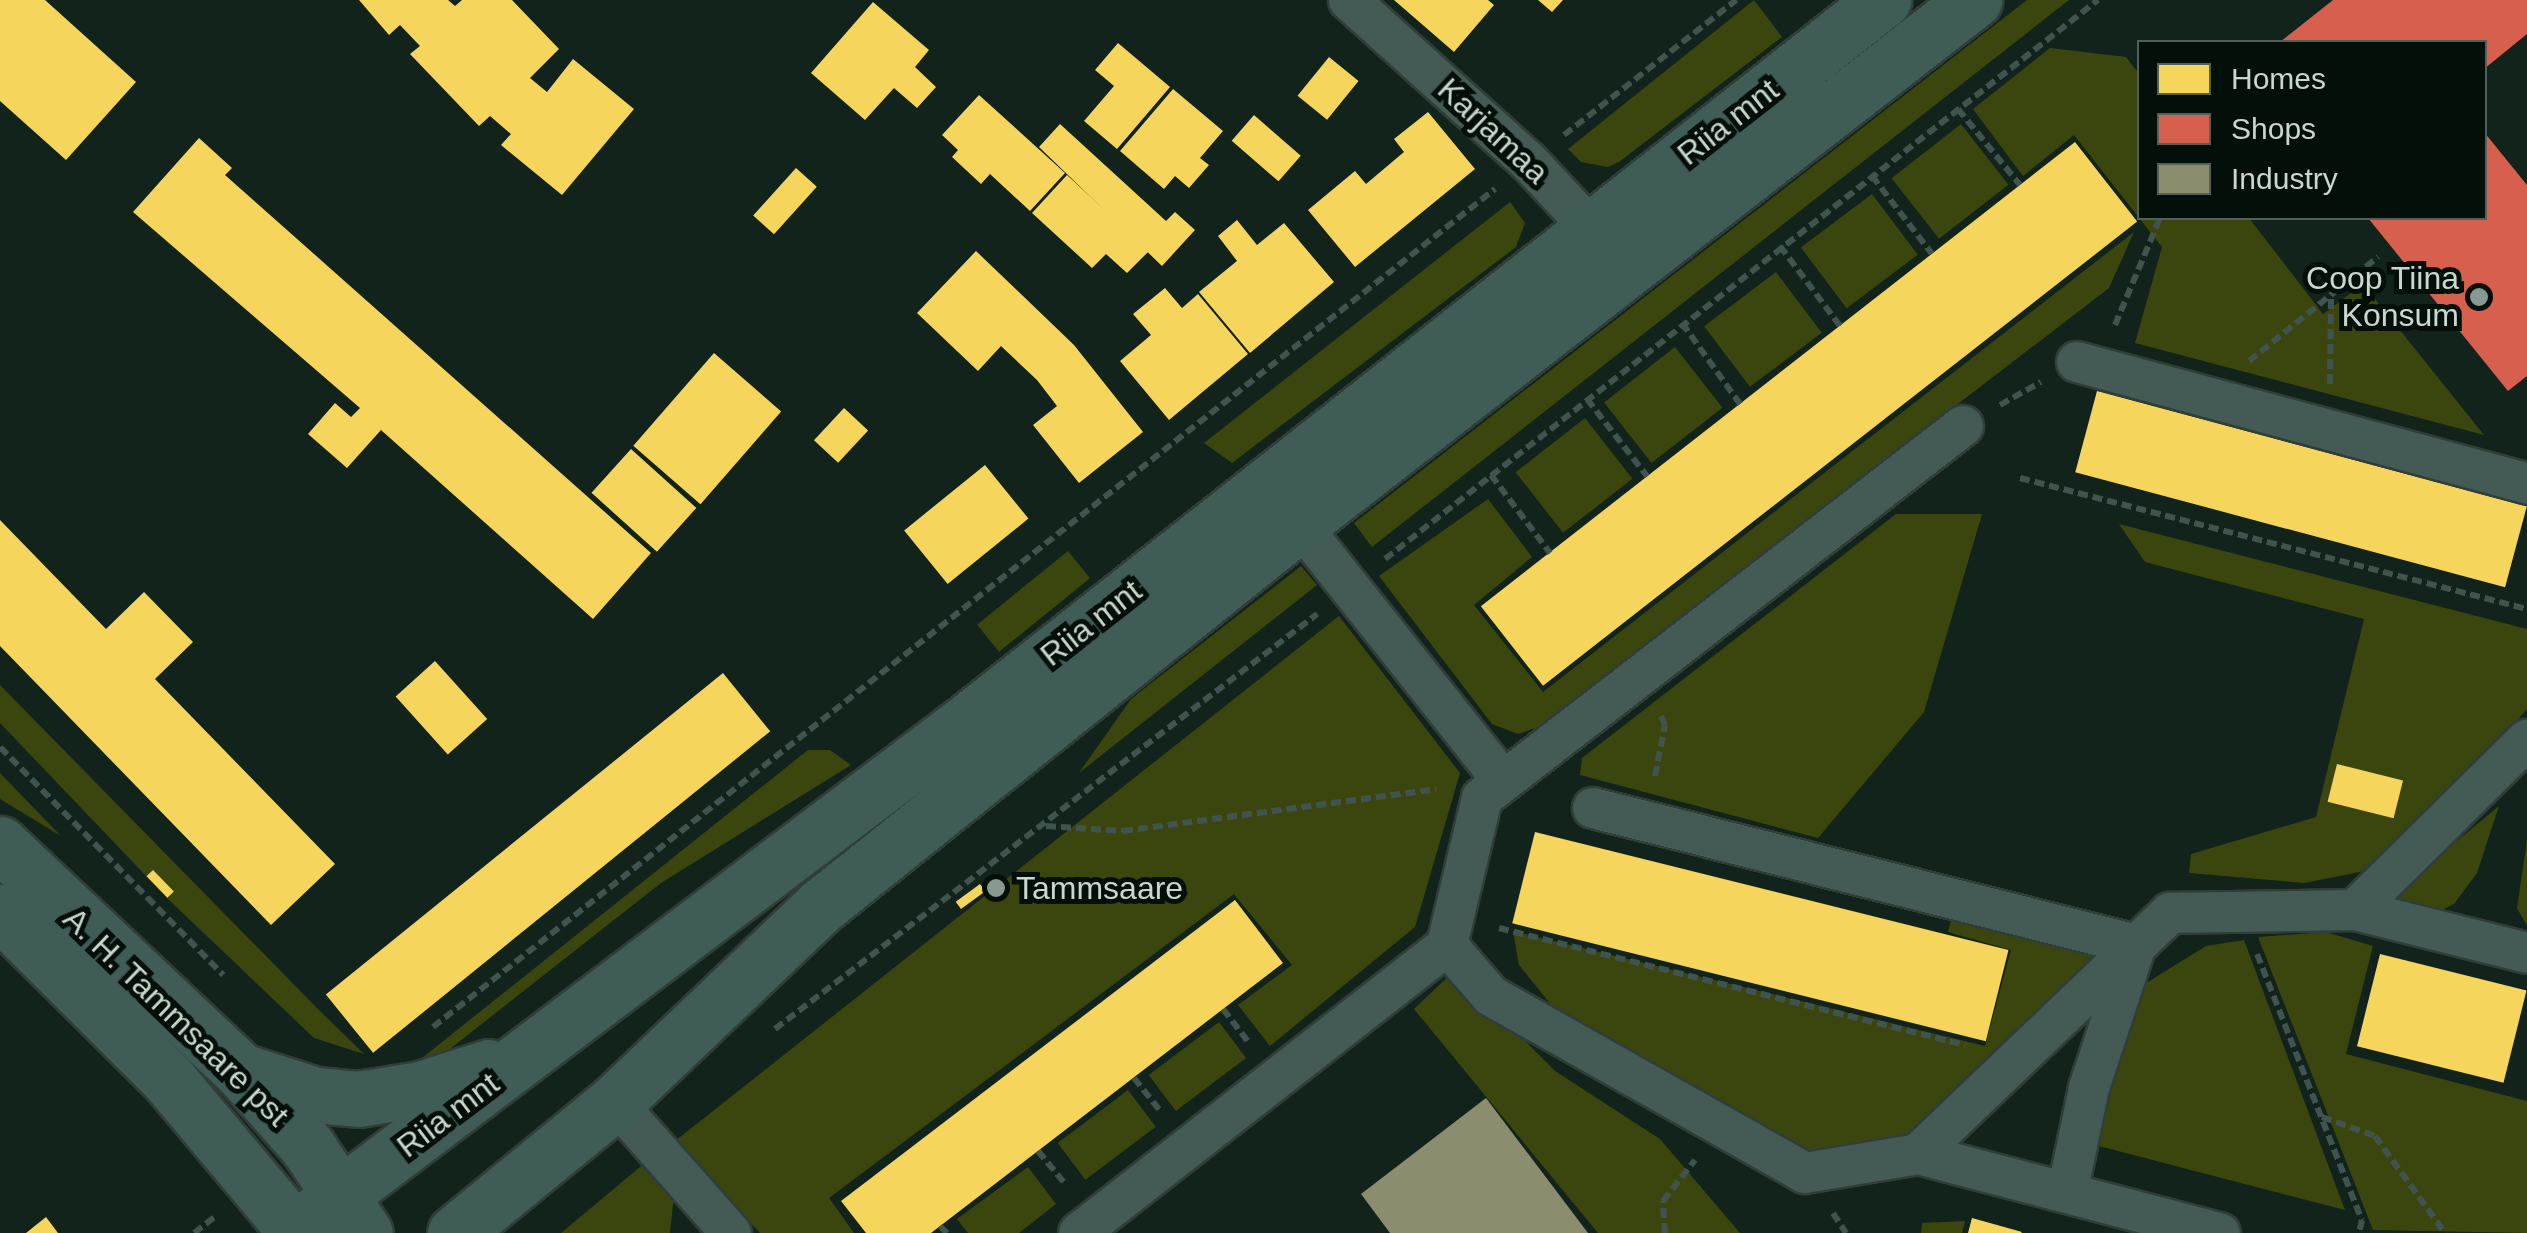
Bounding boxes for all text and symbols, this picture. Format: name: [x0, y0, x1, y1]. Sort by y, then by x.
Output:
legend: [2137, 40, 2487, 220]
text: Homes: [2231, 62, 2326, 95]
street label: Karjamaa: [1430, 70, 1556, 192]
street label: Riia mnt: [1670, 71, 1786, 173]
text: Shops: [2231, 112, 2316, 145]
text: Industry: [2231, 162, 2338, 195]
place label: Coop Tiina Konsum: [2305, 260, 2459, 335]
marker: Coop Tiina Konsum: [2468, 286, 2490, 308]
street label: Riia mnt: [1033, 572, 1149, 674]
place label: Tammsaare: [1016, 869, 1183, 907]
marker: Tammsaare: [985, 877, 1007, 899]
street label: A. H. Tammsaare pst: [55, 899, 297, 1135]
street label: Riia mnt: [390, 1064, 506, 1166]

